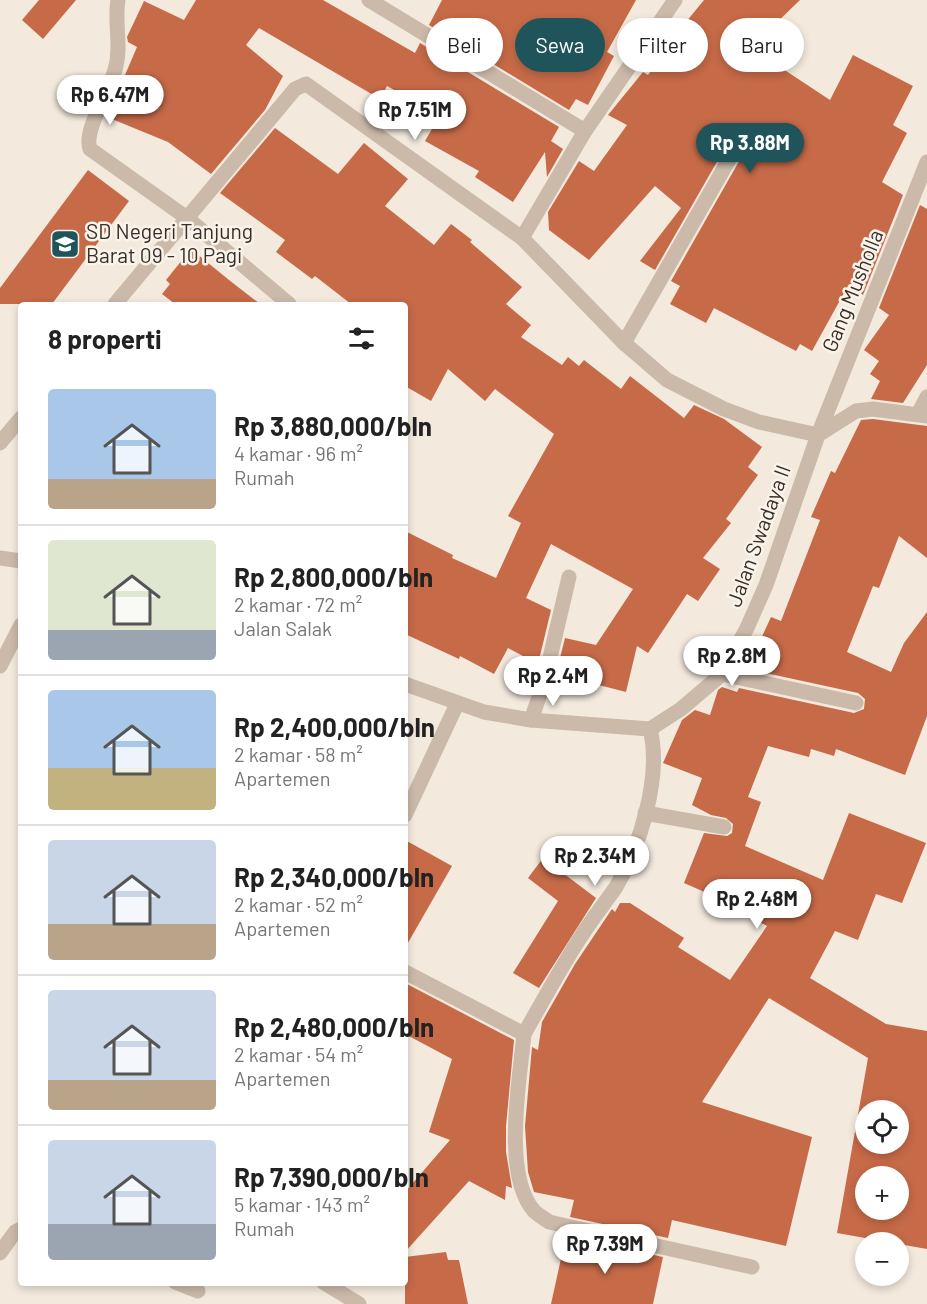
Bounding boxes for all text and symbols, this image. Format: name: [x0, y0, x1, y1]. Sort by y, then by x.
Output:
chip: Beli: [426, 18, 503, 72]
chip: Sewa: [515, 18, 605, 72]
chip: Filter: [617, 18, 708, 72]
chip: Baru: [720, 18, 804, 72]
pin: Rp 6.47M: [48, 75, 172, 126]
text: Rp 6.47M: [71, 82, 149, 106]
pin: Rp 7.51M: [353, 90, 477, 141]
text: Rp 7.51M: [378, 97, 452, 121]
pin: Rp 3.88M: [688, 123, 812, 174]
text: Rp 3.88M: [710, 130, 790, 154]
place label: SD Negeri Tanjung Barat 09 - 10 Pagi: [86, 218, 253, 267]
street label: Gang Musholla: [816, 226, 887, 355]
school or university icon: SD Negeri Tanjung Barat 09 - 10 Pagi: [49, 228, 81, 260]
icon: filters: [345, 322, 378, 355]
text: 8 properti: [48, 323, 162, 354]
text: Rp 3,880,000/bln: [234, 410, 432, 441]
icon: home: [96, 413, 168, 485]
text: 4 kamar · 96 m²: [234, 441, 363, 465]
street label: Jalan Swadaya II: [720, 461, 795, 610]
text: Rumah: [234, 465, 295, 489]
text: Rp 2,800,000/bln: [234, 561, 433, 592]
icon: home: [96, 564, 168, 636]
text: 2 kamar · 72 m²: [234, 592, 362, 616]
text: Jalan Salak: [234, 616, 332, 640]
pin: Rp 2.8M: [677, 636, 787, 687]
text: Rp 2.8M: [697, 643, 767, 667]
pin: Rp 2.4M: [498, 656, 608, 707]
text: Rp 2.4M: [518, 663, 588, 687]
text: Rp 2,400,000/bln: [234, 711, 435, 742]
icon: home: [96, 714, 168, 786]
text: 2 kamar · 58 m²: [234, 742, 363, 766]
text: Apartemen: [234, 766, 330, 790]
pin: Rp 2.34M: [533, 836, 657, 887]
text: Rp 2.34M: [554, 843, 636, 867]
text: Rp 2,340,000/bln: [234, 861, 434, 892]
icon: home: [96, 864, 168, 936]
pin: Rp 2.48M: [695, 879, 819, 930]
text: Rp 2.48M: [716, 886, 798, 910]
text: 2 kamar · 52 m²: [234, 892, 363, 916]
text: Apartemen: [234, 916, 330, 940]
text: Rp 2,480,000/bln: [234, 1011, 434, 1042]
icon: home: [96, 1014, 168, 1086]
text: 2 kamar · 54 m²: [234, 1042, 363, 1066]
text: Apartemen: [234, 1066, 330, 1090]
map controls: [855, 1100, 909, 1286]
button: locate: [855, 1100, 909, 1154]
text: Rp 7,390,000/bln: [234, 1161, 429, 1192]
icon: home: [96, 1164, 168, 1236]
button: +: [855, 1166, 909, 1220]
text: 5 kamar · 143 m²: [234, 1192, 370, 1216]
text: Rumah: [234, 1216, 295, 1240]
pin: Rp 7.39M: [543, 1224, 667, 1275]
text: Rp 7.39M: [566, 1231, 644, 1255]
button: −: [855, 1232, 909, 1286]

